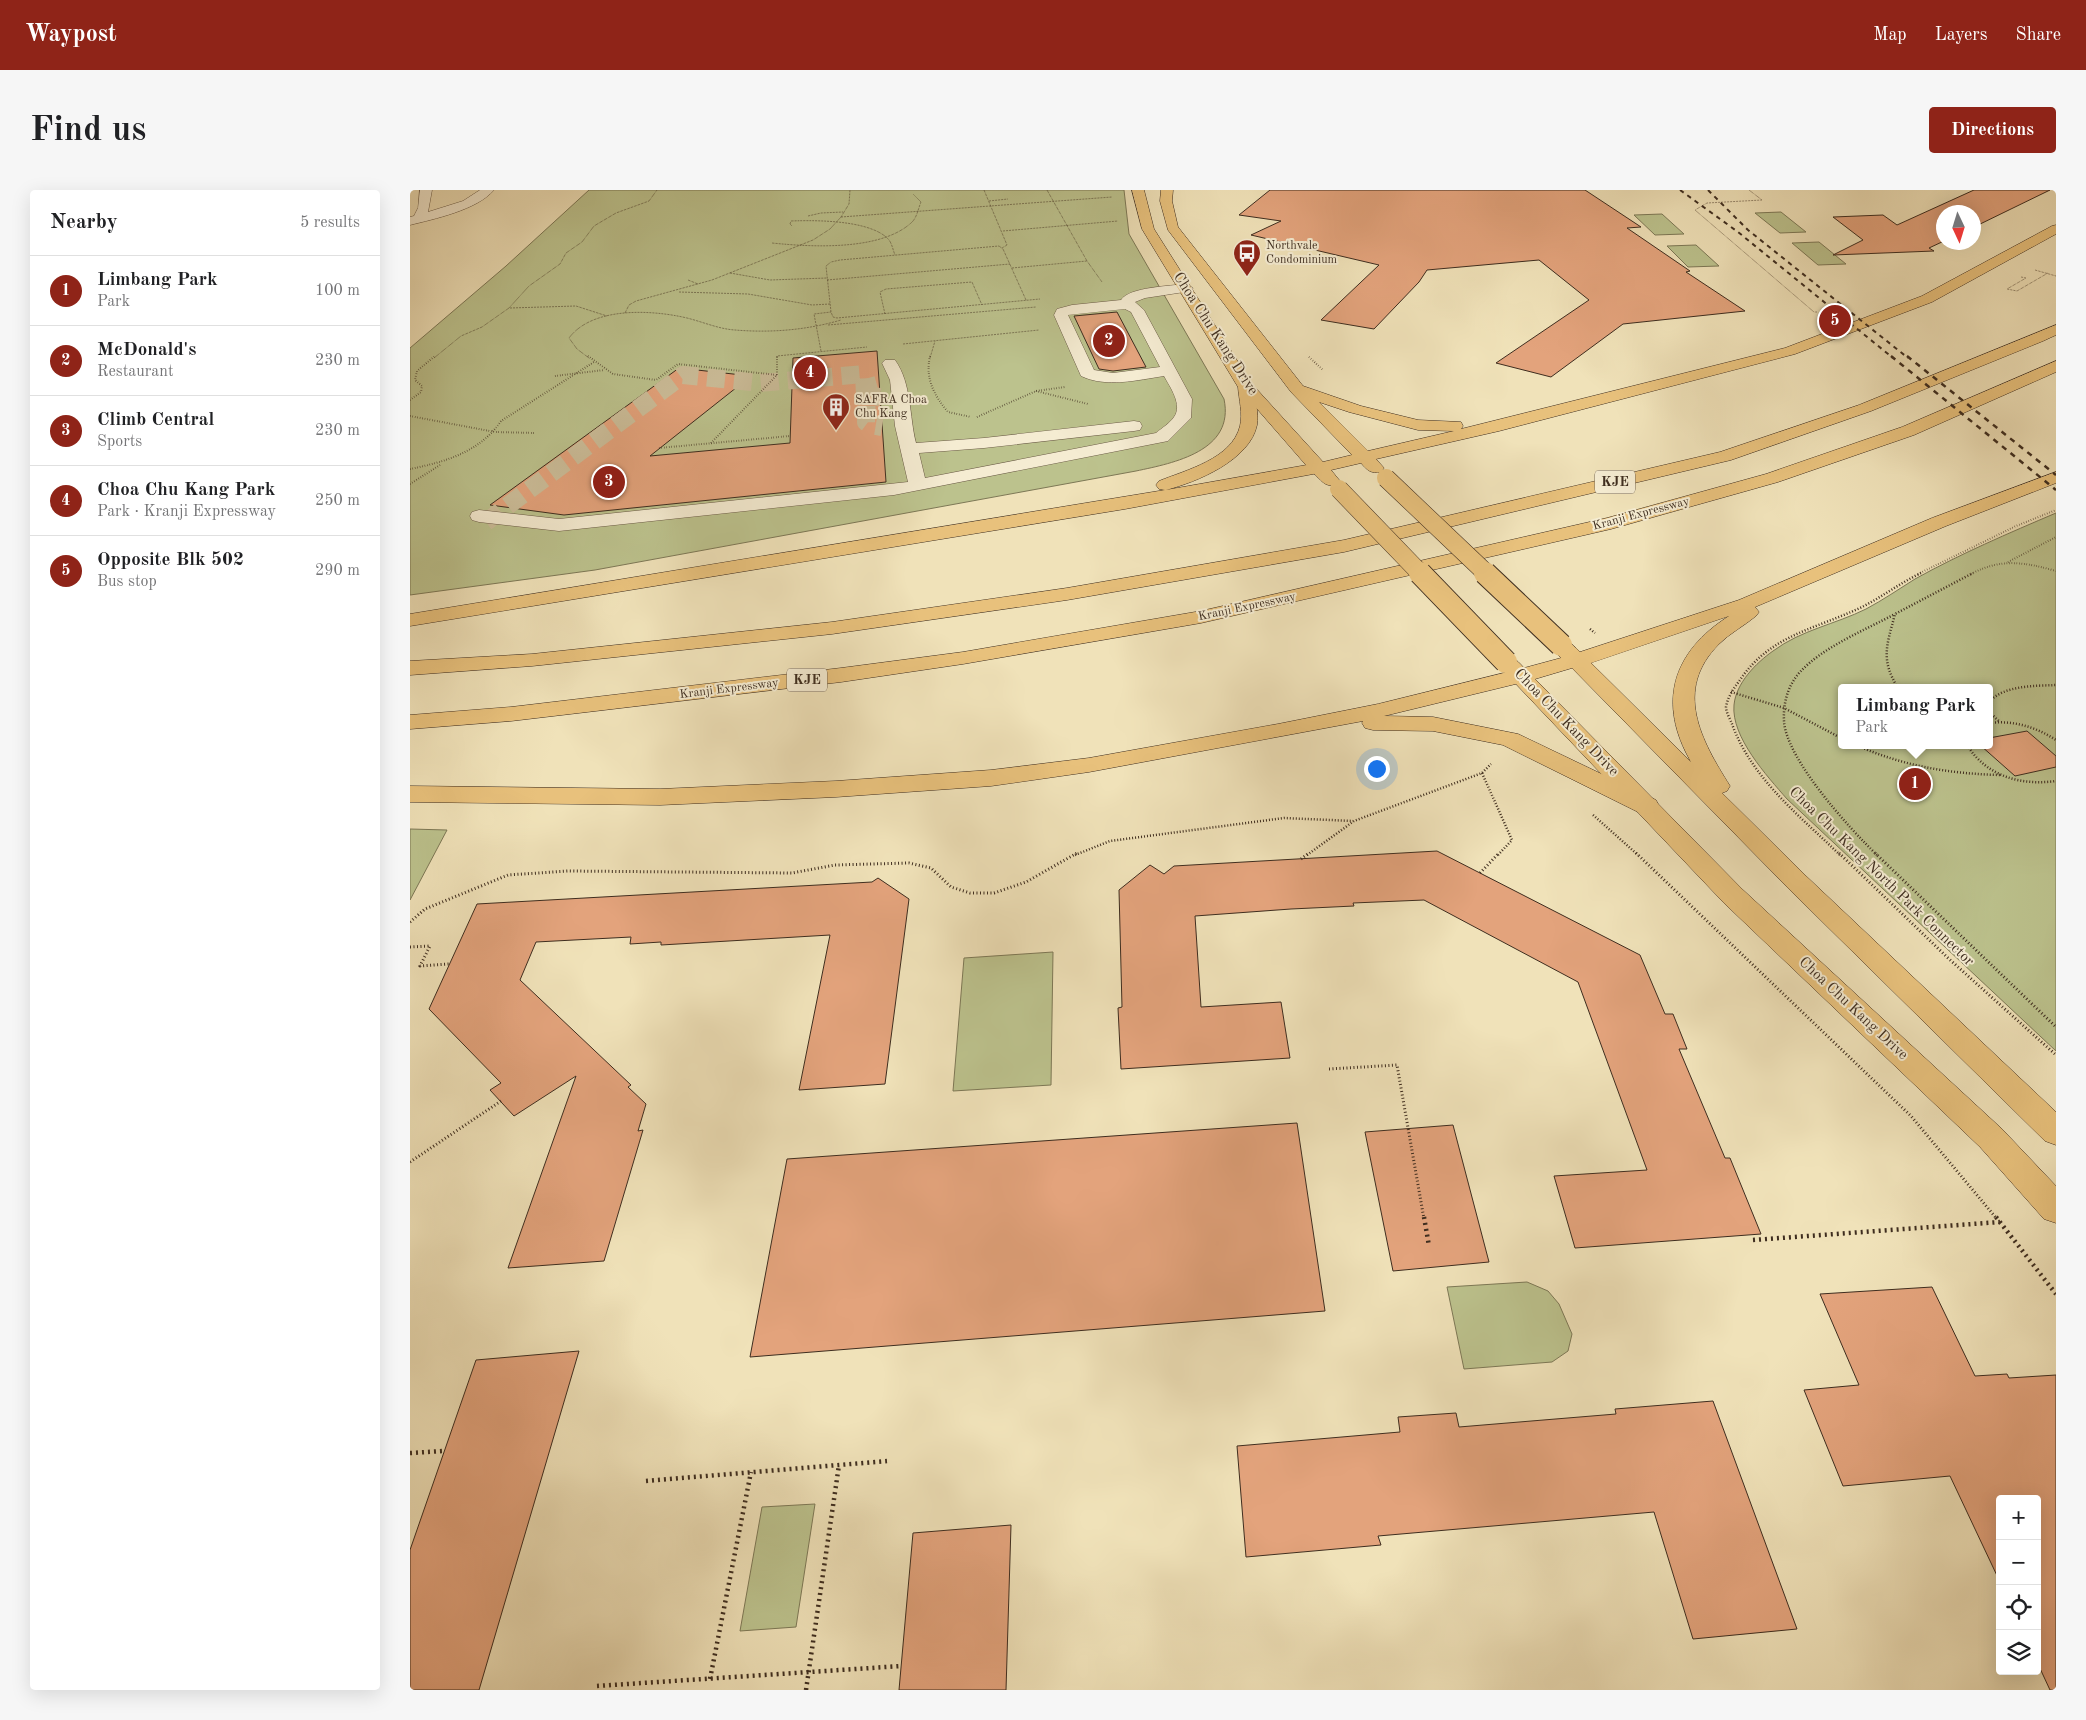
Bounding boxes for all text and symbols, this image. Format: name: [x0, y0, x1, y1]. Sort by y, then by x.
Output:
text: Waypost: [25, 23, 117, 47]
text: Map: [1873, 26, 1907, 44]
text: Layers: [1935, 26, 1987, 44]
text: Share: [2015, 26, 2061, 44]
button: Directions: [1929, 107, 2056, 153]
text: Find us: [30, 113, 146, 148]
north arrow: [1936, 205, 1981, 250]
text: Nearby: [50, 212, 118, 233]
text: 5 results: [300, 215, 360, 231]
bus stop icon: Northvale Condominium: [1232, 238, 1262, 277]
place label: Northvale Condominium: [1266, 240, 1338, 266]
street label: Choa Chu Kang Drive: [1170, 270, 1260, 398]
text: Limbang Park: [97, 271, 218, 290]
text: 1: [61, 283, 71, 299]
text: 100 m: [315, 283, 360, 299]
text: Park: [97, 294, 130, 310]
pin: 5: [1819, 302, 1851, 340]
pin: 2: [1093, 322, 1125, 360]
text: McDonald's: [97, 341, 196, 360]
text: 2: [61, 353, 71, 369]
text: 230 m: [315, 353, 360, 369]
pin: 4: [794, 354, 826, 392]
text: Restaurant: [97, 364, 174, 380]
building icon: SAFRA Choa Chu Kang: [821, 392, 851, 431]
place label: SAFRA Choa Chu Kang: [855, 394, 927, 420]
text: Climb Central: [97, 411, 214, 430]
text: 3: [61, 423, 71, 439]
text: 230 m: [315, 423, 360, 439]
text: Sports: [97, 434, 142, 450]
pin: 3: [593, 463, 625, 501]
road number: KJE: [1595, 470, 1635, 494]
text: Choa Chu Kang Park: [97, 481, 275, 500]
text: 4: [61, 493, 71, 509]
text: 250 m: [315, 493, 360, 509]
street label: Kranji Expressway: [1591, 495, 1691, 533]
text: Park · Kranji Expressway: [97, 504, 276, 520]
text: Opposite Blk 502: [97, 551, 244, 570]
text: 5: [61, 563, 71, 579]
text: 290 m: [315, 563, 360, 579]
text: Bus stop: [97, 574, 157, 590]
street label: Kranji Expressway: [1197, 591, 1298, 623]
street label: Choa Chu Kang Drive: [1511, 666, 1621, 780]
road number: KJE: [787, 668, 827, 692]
street label: Kranji Expressway: [679, 677, 780, 701]
popup: [1838, 684, 1993, 749]
text: Limbang Park: [1855, 697, 1976, 716]
text: Park: [1855, 720, 1888, 736]
your location: [1364, 756, 1390, 782]
pin: 1: [1899, 765, 1931, 803]
street label: Choa Chu Kang North Park Connector: [1786, 785, 1976, 969]
street label: Choa Chu Kang Drive: [1796, 955, 1910, 1063]
map controls: [1996, 1495, 2041, 1675]
button: +: [1996, 1495, 2041, 1540]
button: −: [1996, 1540, 2041, 1585]
button: locate: [1996, 1585, 2041, 1630]
button: layers: [1996, 1630, 2041, 1675]

